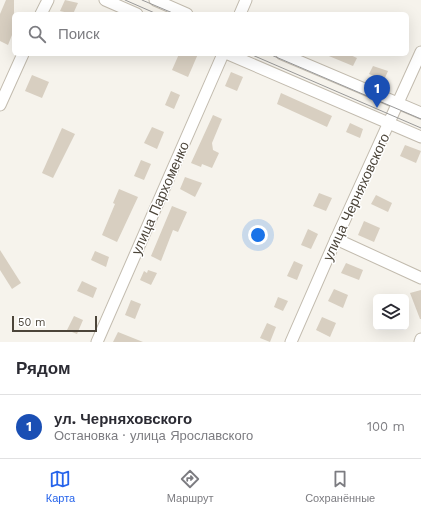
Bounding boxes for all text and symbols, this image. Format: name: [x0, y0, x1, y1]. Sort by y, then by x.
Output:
search box: [12, 12, 409, 56]
icon: search: [26, 23, 48, 45]
text: Поиск: [58, 25, 100, 43]
pin: 1: [364, 75, 390, 108]
street label: улица Черняховского: [319, 130, 393, 263]
street label: улица Пархоменко: [128, 139, 192, 257]
your location: [248, 225, 268, 245]
map controls: [373, 294, 409, 330]
button: layers: [373, 294, 409, 330]
scale bar: [12, 314, 97, 333]
text: 50 m: [18, 316, 45, 329]
text: Рядом: [16, 358, 71, 378]
text: ул. Черняховского: [54, 410, 192, 428]
text: 1: [26, 419, 32, 434]
text: 100 m: [367, 419, 405, 434]
text: Остановка · улица Ярославского: [54, 428, 253, 443]
tab: Карта: [46, 468, 75, 505]
tab: Маршрут: [167, 468, 214, 505]
tab: Сохранённые: [305, 468, 375, 505]

